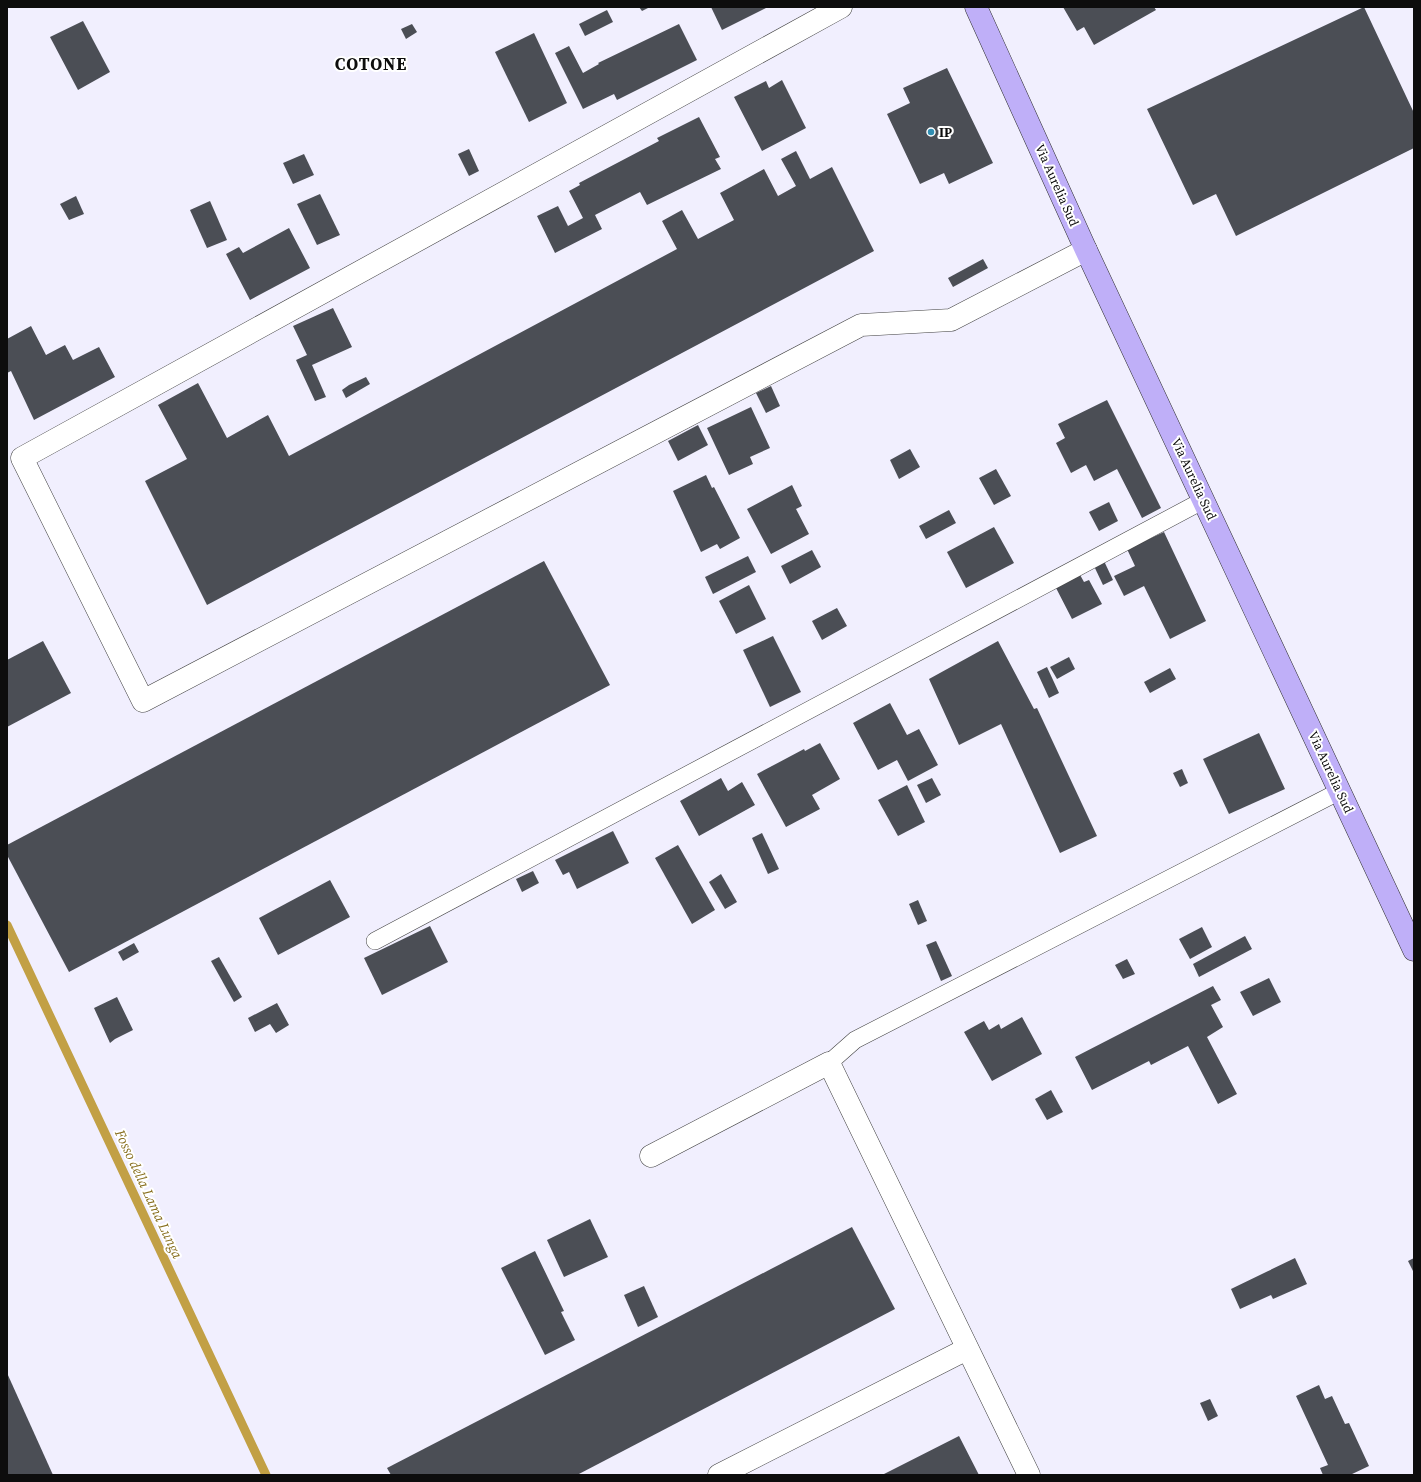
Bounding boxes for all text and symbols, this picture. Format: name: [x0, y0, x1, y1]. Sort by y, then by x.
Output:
district label: COTONE: [335, 52, 407, 76]
place label: IP: [939, 124, 952, 141]
marker: IP: [926, 127, 936, 137]
street label: Via Aurelia Sud: [1031, 141, 1083, 229]
street label: Via Aurelia Sud: [1168, 435, 1221, 523]
street label: Via Aurelia Sud: [1305, 728, 1358, 816]
water label: Fosso della Lama Lunga: [110, 1125, 188, 1262]

